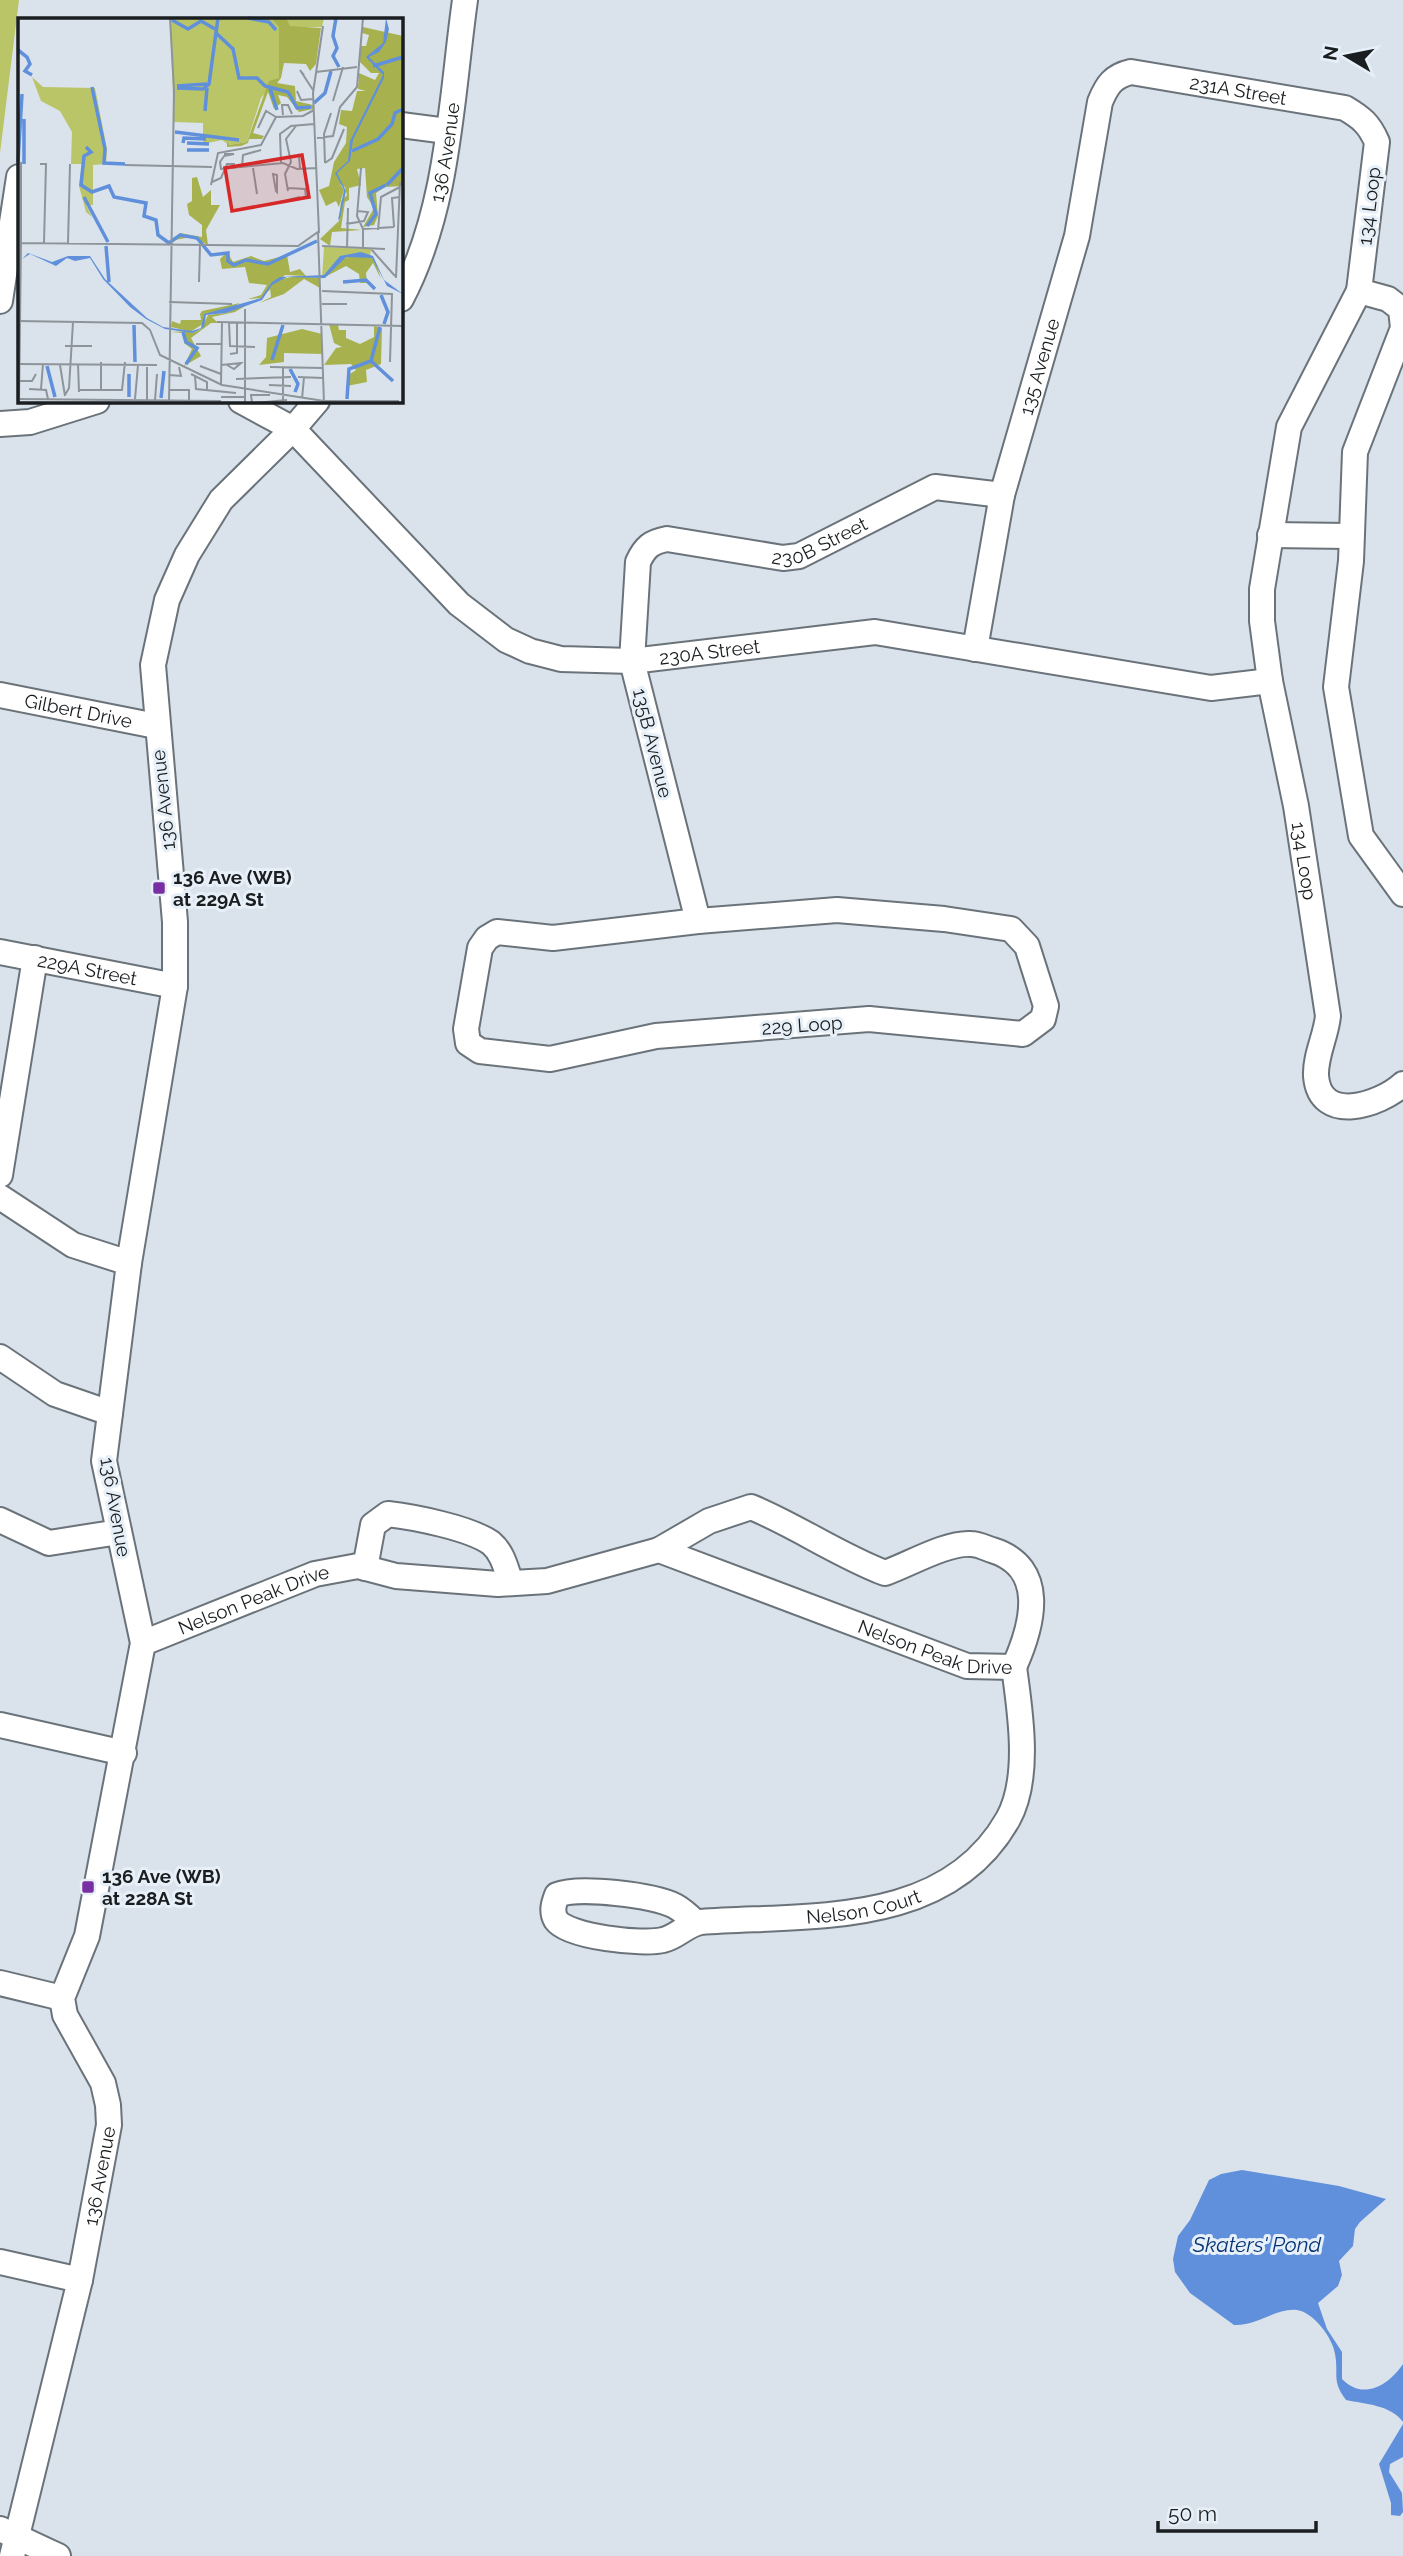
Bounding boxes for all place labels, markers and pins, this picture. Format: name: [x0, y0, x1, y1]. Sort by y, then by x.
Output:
place label: 136 Ave (WB) at 229A St: [173, 866, 292, 910]
marker: 136 Ave (WB) at 229A St: [151, 880, 167, 896]
place label: 136 Ave (WB) at 228A St: [102, 1865, 221, 1909]
marker: 136 Ave (WB) at 228A St: [80, 1879, 96, 1895]

